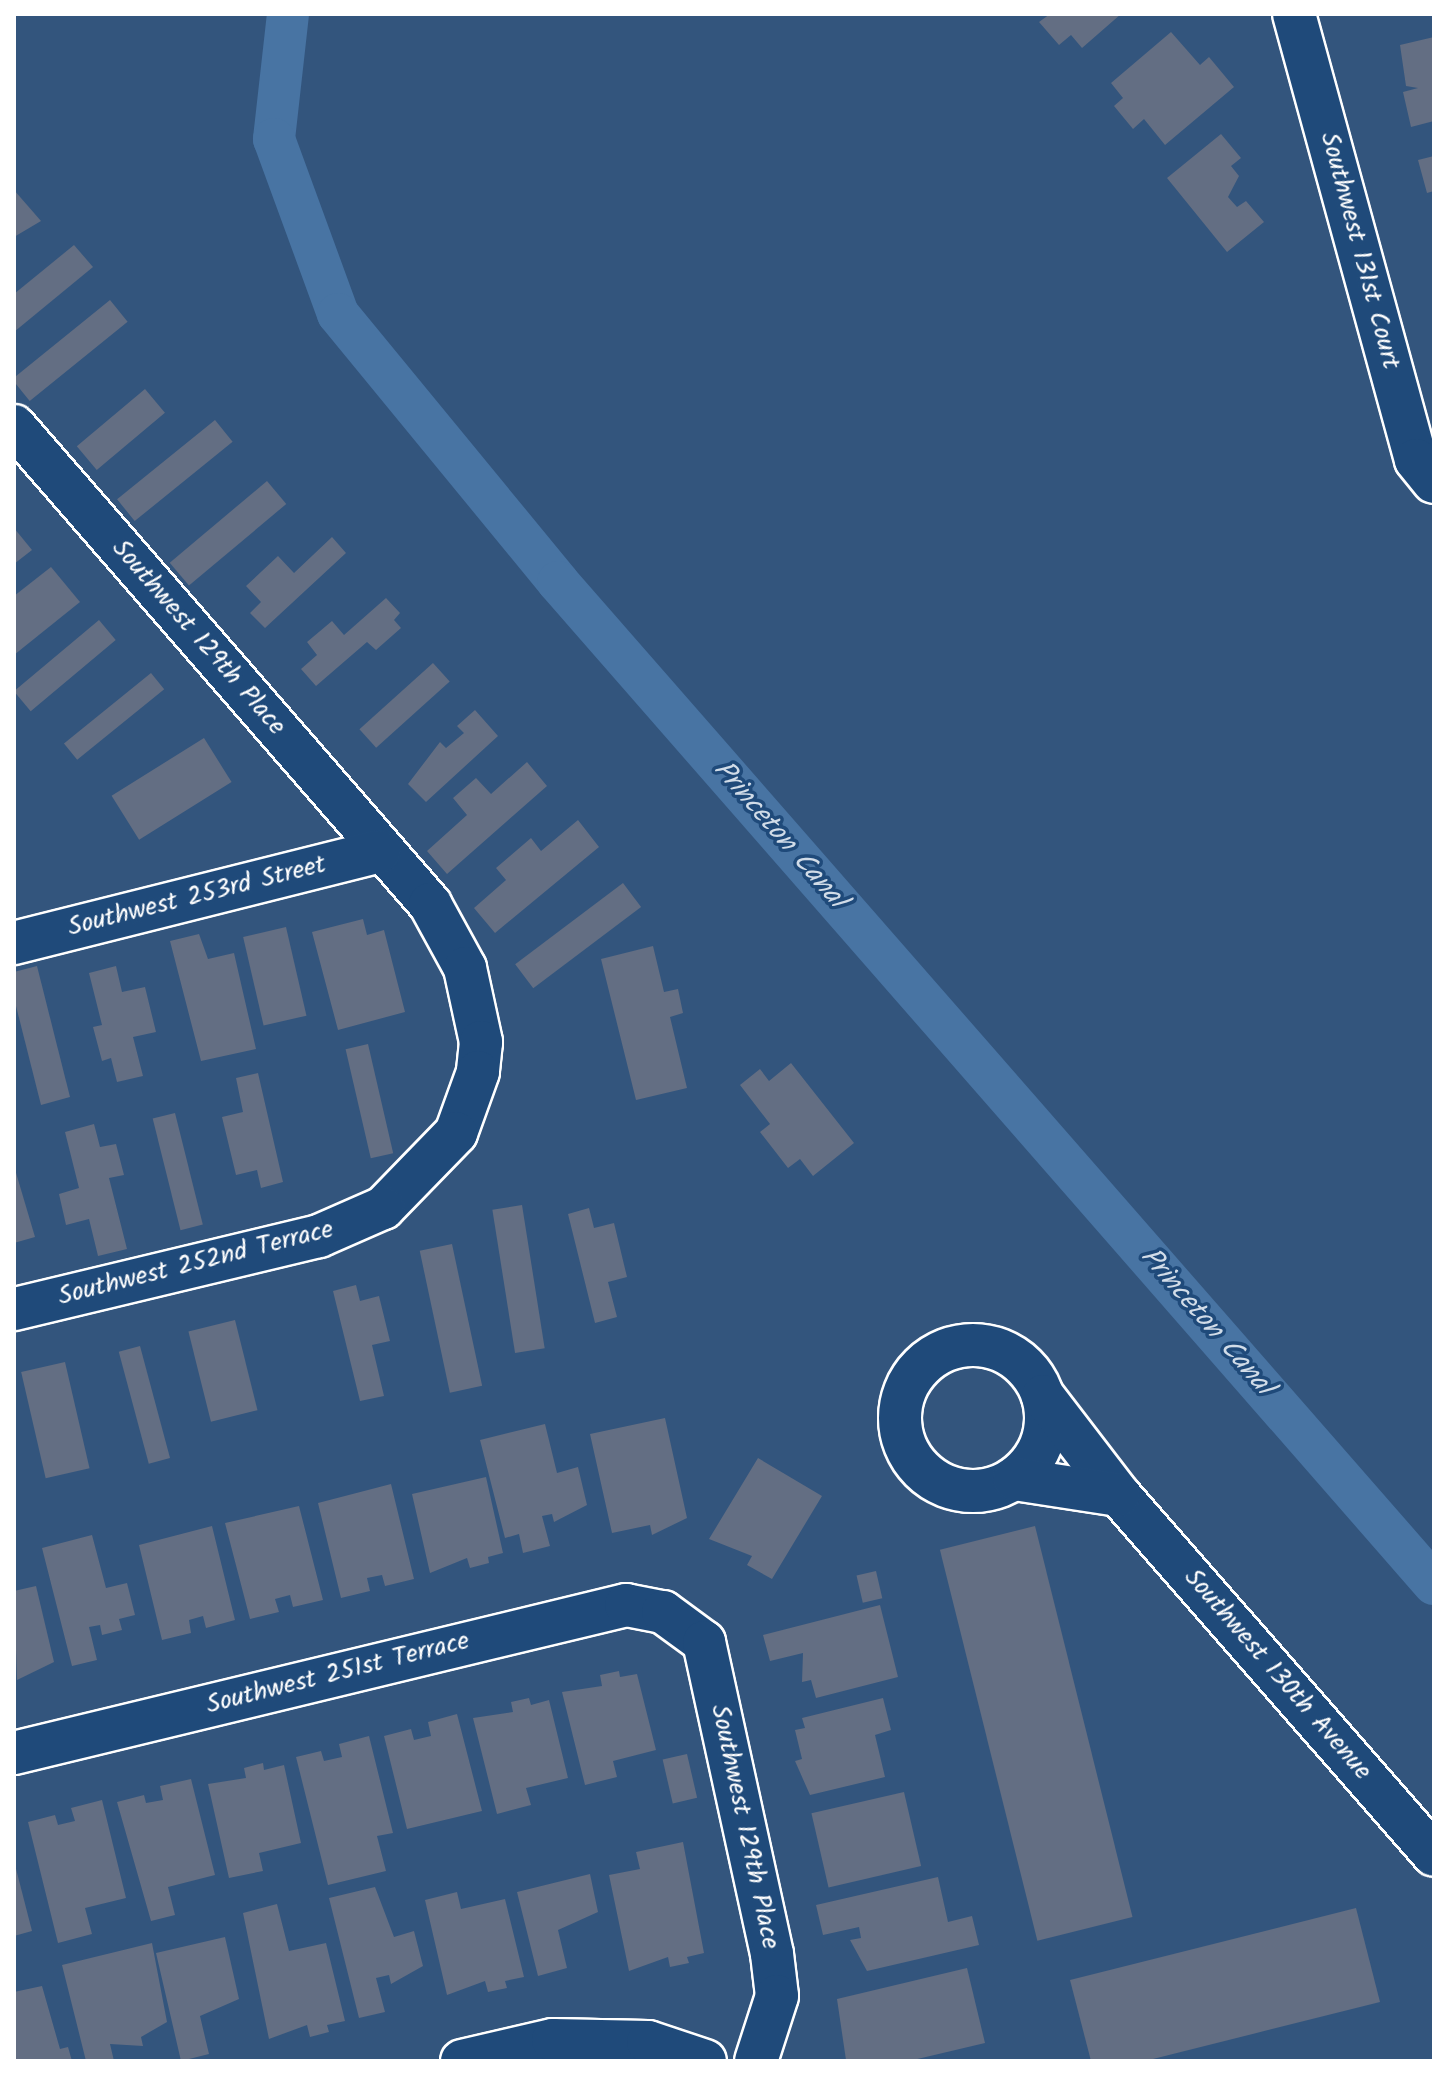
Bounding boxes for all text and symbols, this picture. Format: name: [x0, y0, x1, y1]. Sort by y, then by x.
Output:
street label: Southwest 131st Court: [1312, 129, 1406, 373]
street label: Southwest 129th Place: [104, 534, 292, 742]
water label: Princeton Canal: [705, 754, 853, 916]
street label: Southwest 253rd Street: [65, 850, 329, 944]
street label: Southwest 252nd Terrace: [55, 1215, 337, 1313]
water label: Princeton Canal: [1132, 1241, 1280, 1403]
street label: Southwest 130th Avenue: [1177, 1563, 1377, 1787]
street label: Southwest 251st Terrace: [203, 1626, 473, 1722]
street label: Southwest 129th Place: [703, 1702, 785, 1952]

